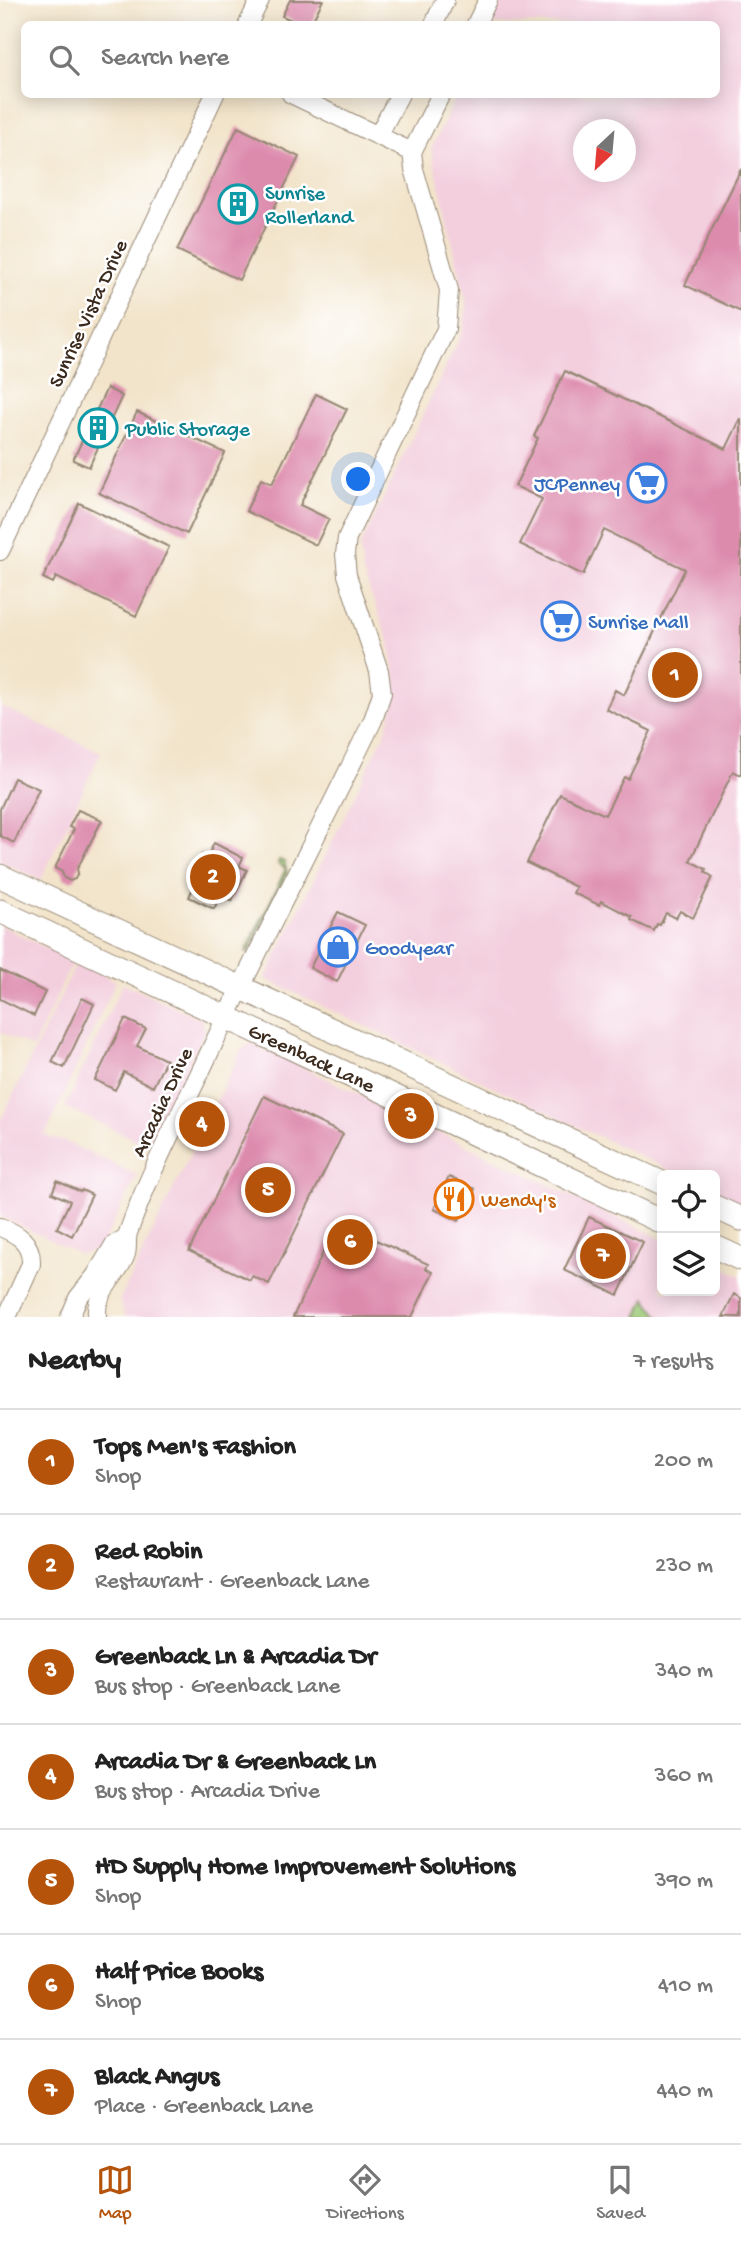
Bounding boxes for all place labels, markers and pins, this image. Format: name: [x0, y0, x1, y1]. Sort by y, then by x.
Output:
building icon: Sunrise Rollerland: [217, 183, 259, 225]
place label: Sunrise Rollerland: [265, 183, 355, 232]
building icon: Public Storage: [77, 407, 119, 449]
place label: Public Storage: [124, 419, 251, 444]
supermarket icon: JCPenney: [626, 462, 668, 504]
place label: JCPenney: [534, 474, 620, 499]
supermarket icon: Sunrise Mall: [540, 600, 582, 642]
place label: Sunrise Mall: [588, 612, 689, 637]
pin: 1: [652, 649, 698, 701]
pin: 2: [190, 851, 236, 903]
shop icon: Goodyear: [317, 926, 359, 968]
place label: Goodyear: [365, 938, 454, 963]
pin: 3: [388, 1090, 434, 1142]
pin: 4: [179, 1098, 225, 1150]
pin: 5: [245, 1164, 291, 1216]
restaurant icon: Wendy's: [433, 1178, 475, 1220]
place label: Wendy's: [481, 1190, 557, 1215]
pin: 6: [327, 1216, 373, 1268]
pin: 7: [580, 1230, 626, 1282]

